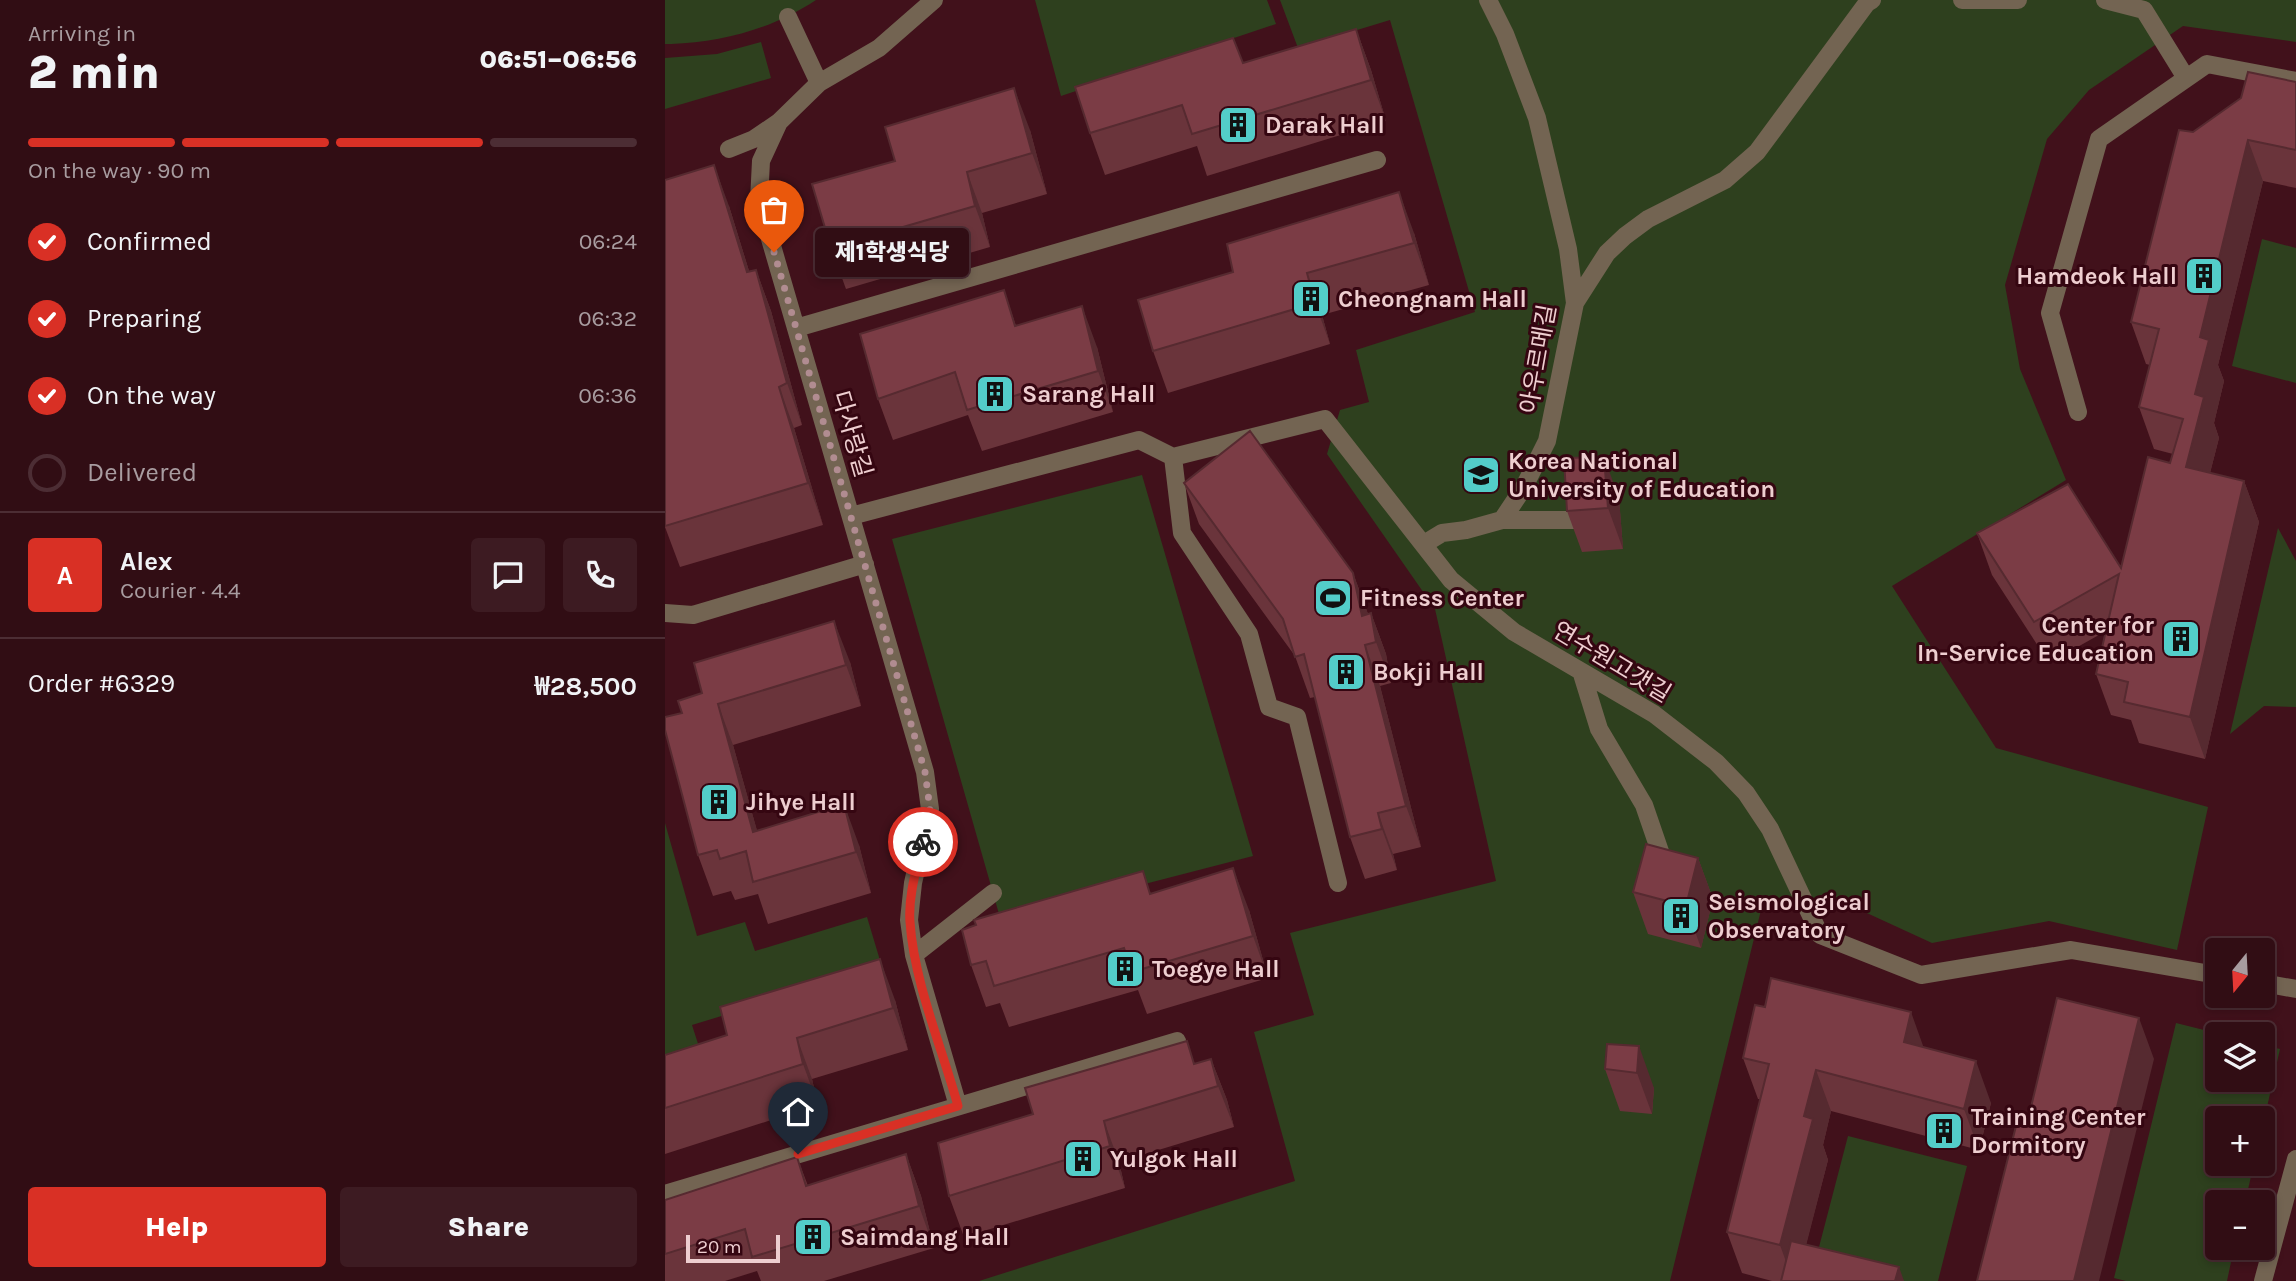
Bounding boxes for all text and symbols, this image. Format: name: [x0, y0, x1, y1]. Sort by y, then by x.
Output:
text: Arriving in: [28, 20, 136, 47]
text: 06:51–06:56: [479, 44, 637, 75]
text: 2 min: [28, 46, 160, 100]
building icon: Darak Hall: [1217, 104, 1259, 146]
place label: Darak Hall: [1265, 111, 1385, 139]
text: On the way · 90 m: [28, 157, 211, 184]
pin: [744, 180, 804, 252]
icon: bag: [755, 191, 793, 229]
icon: check: [28, 223, 66, 261]
text: Confirmed: [87, 226, 212, 257]
text: 06:24: [579, 228, 637, 255]
callout: 제1학생식당: [816, 228, 970, 276]
text: 제1학생식당: [835, 239, 949, 266]
building icon: Hamdeok Hall: [2183, 255, 2225, 297]
place label: Hamdeok Hall: [2016, 262, 2177, 290]
building icon: Cheongnam Hall: [1290, 278, 1332, 320]
place label: Cheongnam Hall: [1338, 285, 1527, 313]
icon: check: [28, 300, 66, 338]
street label: 아우르메길: [1515, 302, 1561, 416]
text: Preparing: [87, 303, 201, 334]
text: 06:32: [578, 305, 637, 332]
building icon: Sarang Hall: [974, 373, 1016, 415]
icon: check: [28, 377, 66, 415]
text: On the way: [87, 380, 216, 411]
place label: Sarang Hall: [1022, 380, 1155, 408]
text: 06:36: [578, 382, 637, 409]
street label: 다사랑길: [826, 388, 878, 480]
place label: Korea National University of Education: [1508, 447, 1775, 503]
school or university icon: Korea National University of Education: [1460, 454, 1502, 496]
text: Delivered: [87, 457, 197, 488]
button: chat: [471, 538, 545, 612]
button: phone: [563, 538, 637, 612]
text: Alex: [120, 546, 172, 577]
text: A: [57, 560, 73, 591]
text: Courier · 4.4: [120, 577, 241, 604]
sports icon: Fitness Center: [1312, 577, 1354, 619]
place label: Fitness Center: [1360, 584, 1525, 612]
place label: Center for In-Service Education: [1917, 611, 2155, 667]
street label: 연수원고갯길: [1548, 616, 1676, 708]
building icon: Center for In-Service Education: [2160, 618, 2202, 660]
building icon: Bokji Hall: [1325, 651, 1367, 693]
place label: Bokji Hall: [1373, 658, 1484, 686]
text: Order #6329: [28, 668, 175, 699]
text: ₩28,500: [535, 671, 637, 702]
building icon: Jihye Hall: [698, 781, 740, 823]
place label: Jihye Hall: [746, 788, 856, 816]
courier: [888, 807, 958, 877]
icon: bike: [904, 823, 942, 861]
place label: Seismological Observatory: [1708, 888, 1870, 944]
building icon: Seismological Observatory: [1660, 895, 1702, 937]
north arrow: [2205, 938, 2275, 1008]
map controls: [2205, 938, 2275, 1260]
building icon: Toegye Hall: [1104, 948, 1146, 990]
place label: Toegye Hall: [1152, 955, 1280, 983]
button: layers: [2205, 1022, 2275, 1092]
pin: [768, 1082, 828, 1154]
icon: home: [779, 1093, 817, 1131]
place label: Training Center Dormitory: [1971, 1103, 2146, 1159]
button: +: [2205, 1106, 2275, 1176]
building icon: Training Center Dormitory: [1923, 1110, 1965, 1152]
building icon: Yulgok Hall: [1062, 1138, 1104, 1180]
place label: Yulgok Hall: [1110, 1145, 1238, 1173]
button: Help: [28, 1187, 326, 1267]
button: Share: [340, 1187, 637, 1267]
button: −: [2205, 1190, 2275, 1260]
building icon: Saimdang Hall: [792, 1216, 834, 1258]
place label: Saimdang Hall: [840, 1223, 1009, 1251]
scale bar: [686, 1232, 781, 1264]
text: 20 m: [697, 1236, 742, 1258]

